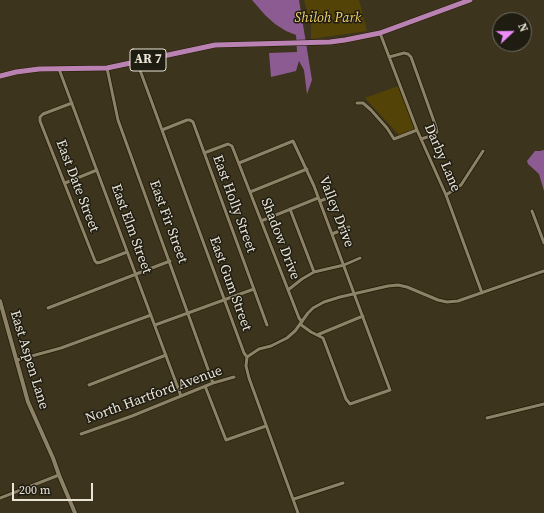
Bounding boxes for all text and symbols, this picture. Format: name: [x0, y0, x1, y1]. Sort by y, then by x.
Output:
park label: Shiloh Park: [295, 10, 361, 26]
north arrow: [492, 12, 532, 52]
text: N: [514, 21, 531, 34]
road number: AR 7: [130, 49, 166, 71]
street label: Darby Lane: [420, 122, 464, 194]
street label: East Date Street: [52, 137, 102, 235]
street label: East Holly Street: [209, 153, 259, 255]
street label: Valley Drive: [315, 174, 357, 250]
street label: East Fir Street: [145, 178, 191, 266]
street label: East Elm Street: [107, 182, 155, 276]
street label: Shadow Drive: [257, 196, 303, 282]
street label: East Gum Street: [205, 235, 255, 333]
street label: East Aspen Lane: [6, 308, 52, 412]
street label: North Hartford Avenue: [83, 362, 225, 428]
scale bar: [14, 475, 95, 501]
text: 200 m: [19, 482, 51, 498]

